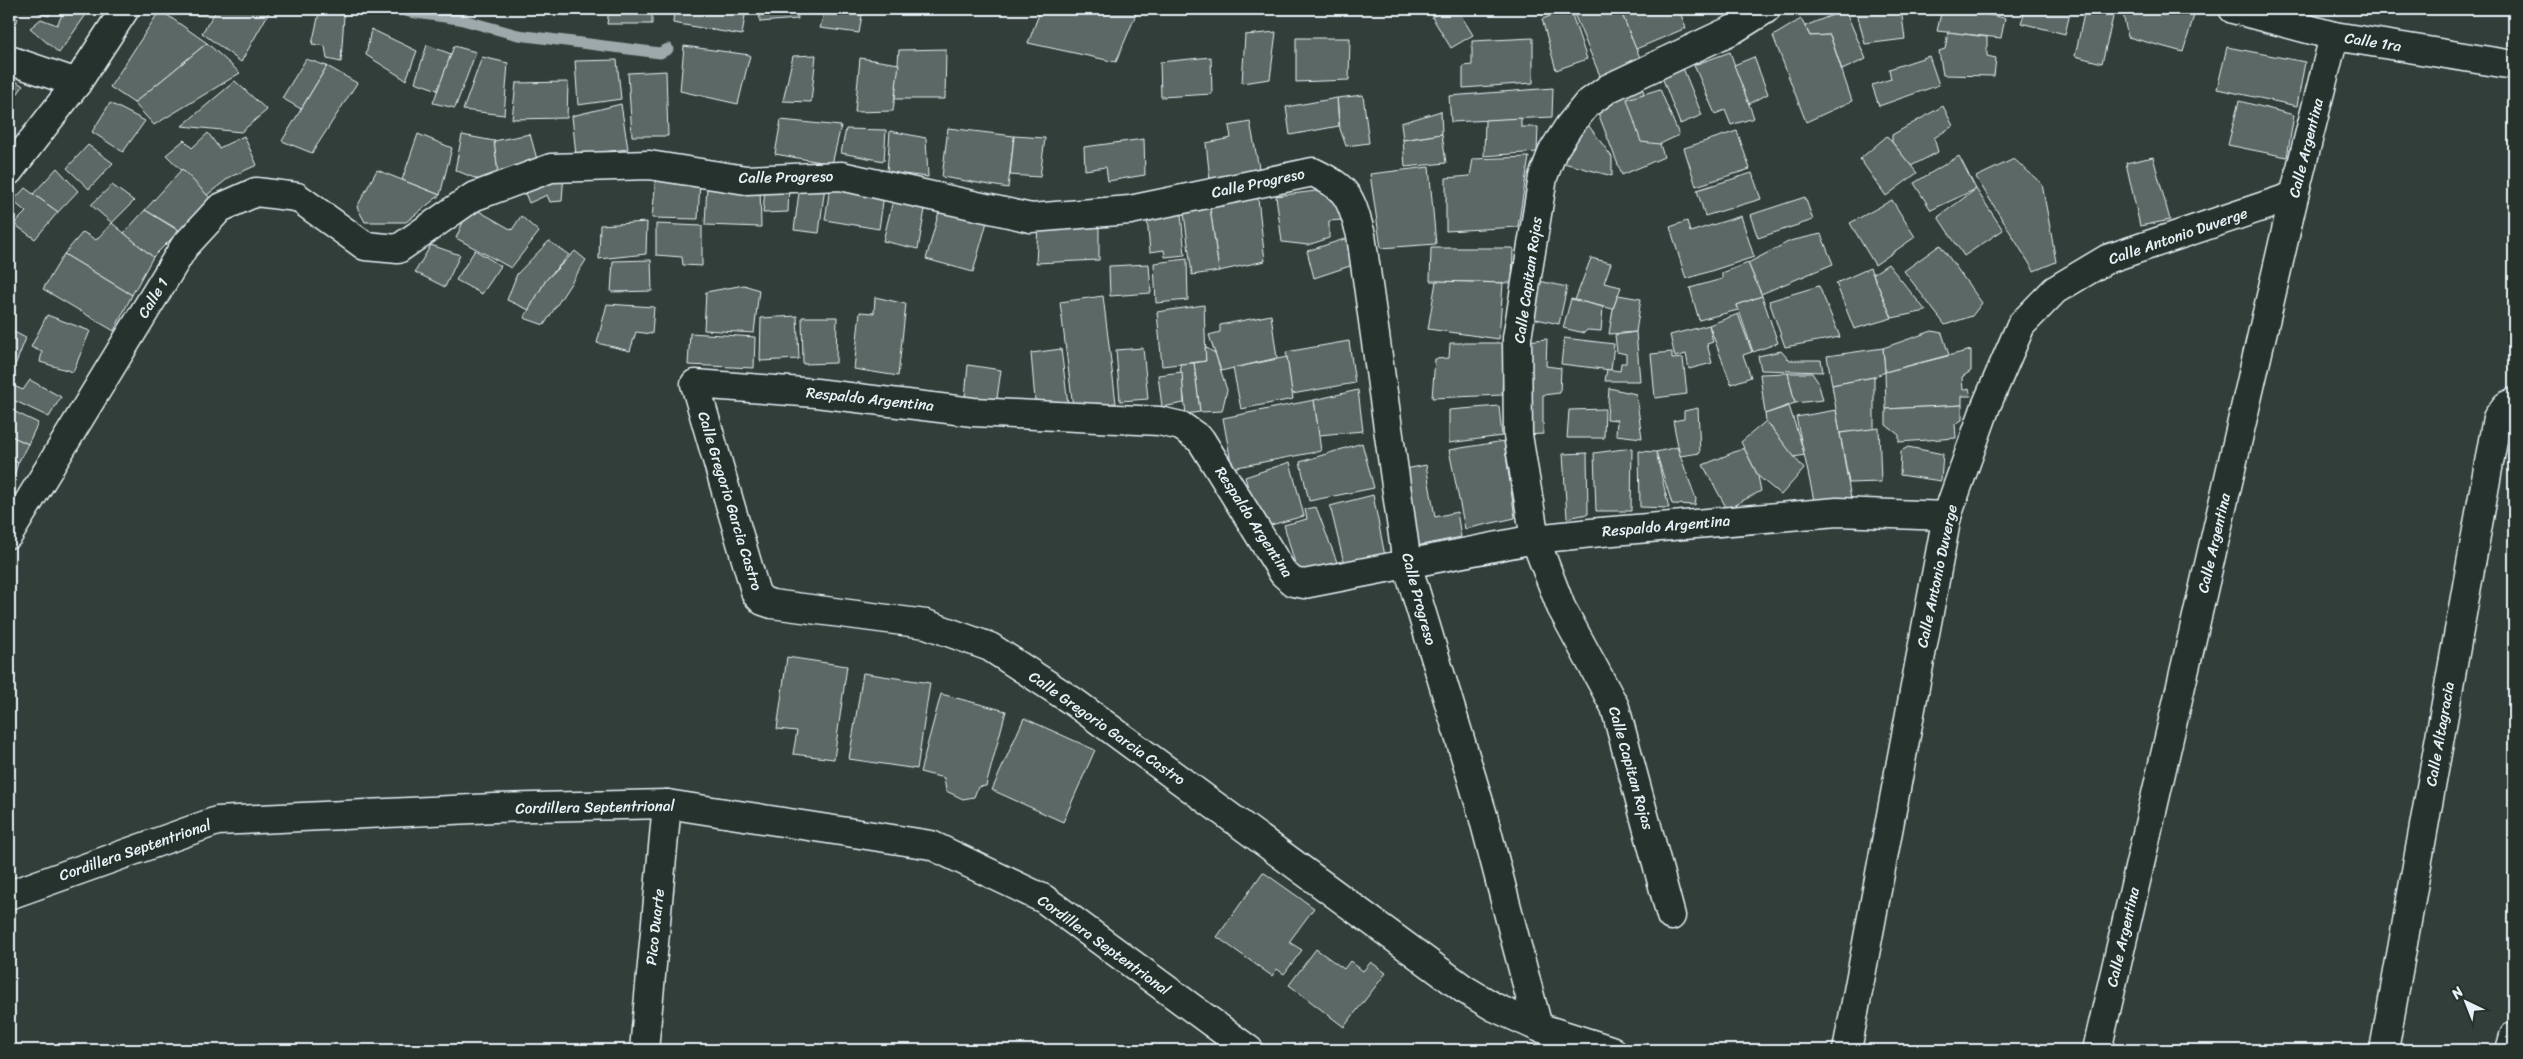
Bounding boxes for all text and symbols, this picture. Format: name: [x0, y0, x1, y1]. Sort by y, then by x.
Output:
street label: Calle 1ra: [2343, 25, 2404, 59]
street label: Calle Argentina: [2281, 95, 2331, 201]
street label: Calle Progreso: [1209, 160, 1307, 206]
street label: Calle Progreso: [738, 163, 834, 191]
street label: Calle Antonio Duverge: [2105, 200, 2251, 272]
street label: Calle Capitan Rojas: [1506, 215, 1550, 345]
street label: Calle 1: [131, 273, 175, 323]
street label: Respaldo Argentina: [805, 379, 936, 419]
street label: Calle Gregorio Garcia Castro: [690, 408, 770, 594]
street label: Respaldo Argentina: [1208, 461, 1300, 583]
street label: Calle Argentina: [2190, 490, 2238, 595]
street label: Calle Antonio Duverge: [1909, 502, 1965, 650]
street label: Respaldo Argentina: [1601, 507, 1732, 545]
street label: Calle Progreso: [1394, 550, 1444, 648]
street label: Calle Gregorio Garcia Castro: [1023, 664, 1191, 792]
street label: Calle Altagracia: [2418, 679, 2462, 788]
street label: Calle Capitan Rojas: [1601, 703, 1661, 833]
street label: Cordillera Septentrional: [515, 793, 676, 821]
street label: Cordillera Septentrional: [55, 812, 215, 888]
street label: Calle Argentina: [2099, 884, 2147, 989]
street label: Pico Duarte: [638, 887, 672, 967]
street label: Cordillera Septentrional: [1032, 888, 1177, 1003]
north arrow: [2440, 976, 2490, 1026]
text: N: [2445, 980, 2470, 1006]

